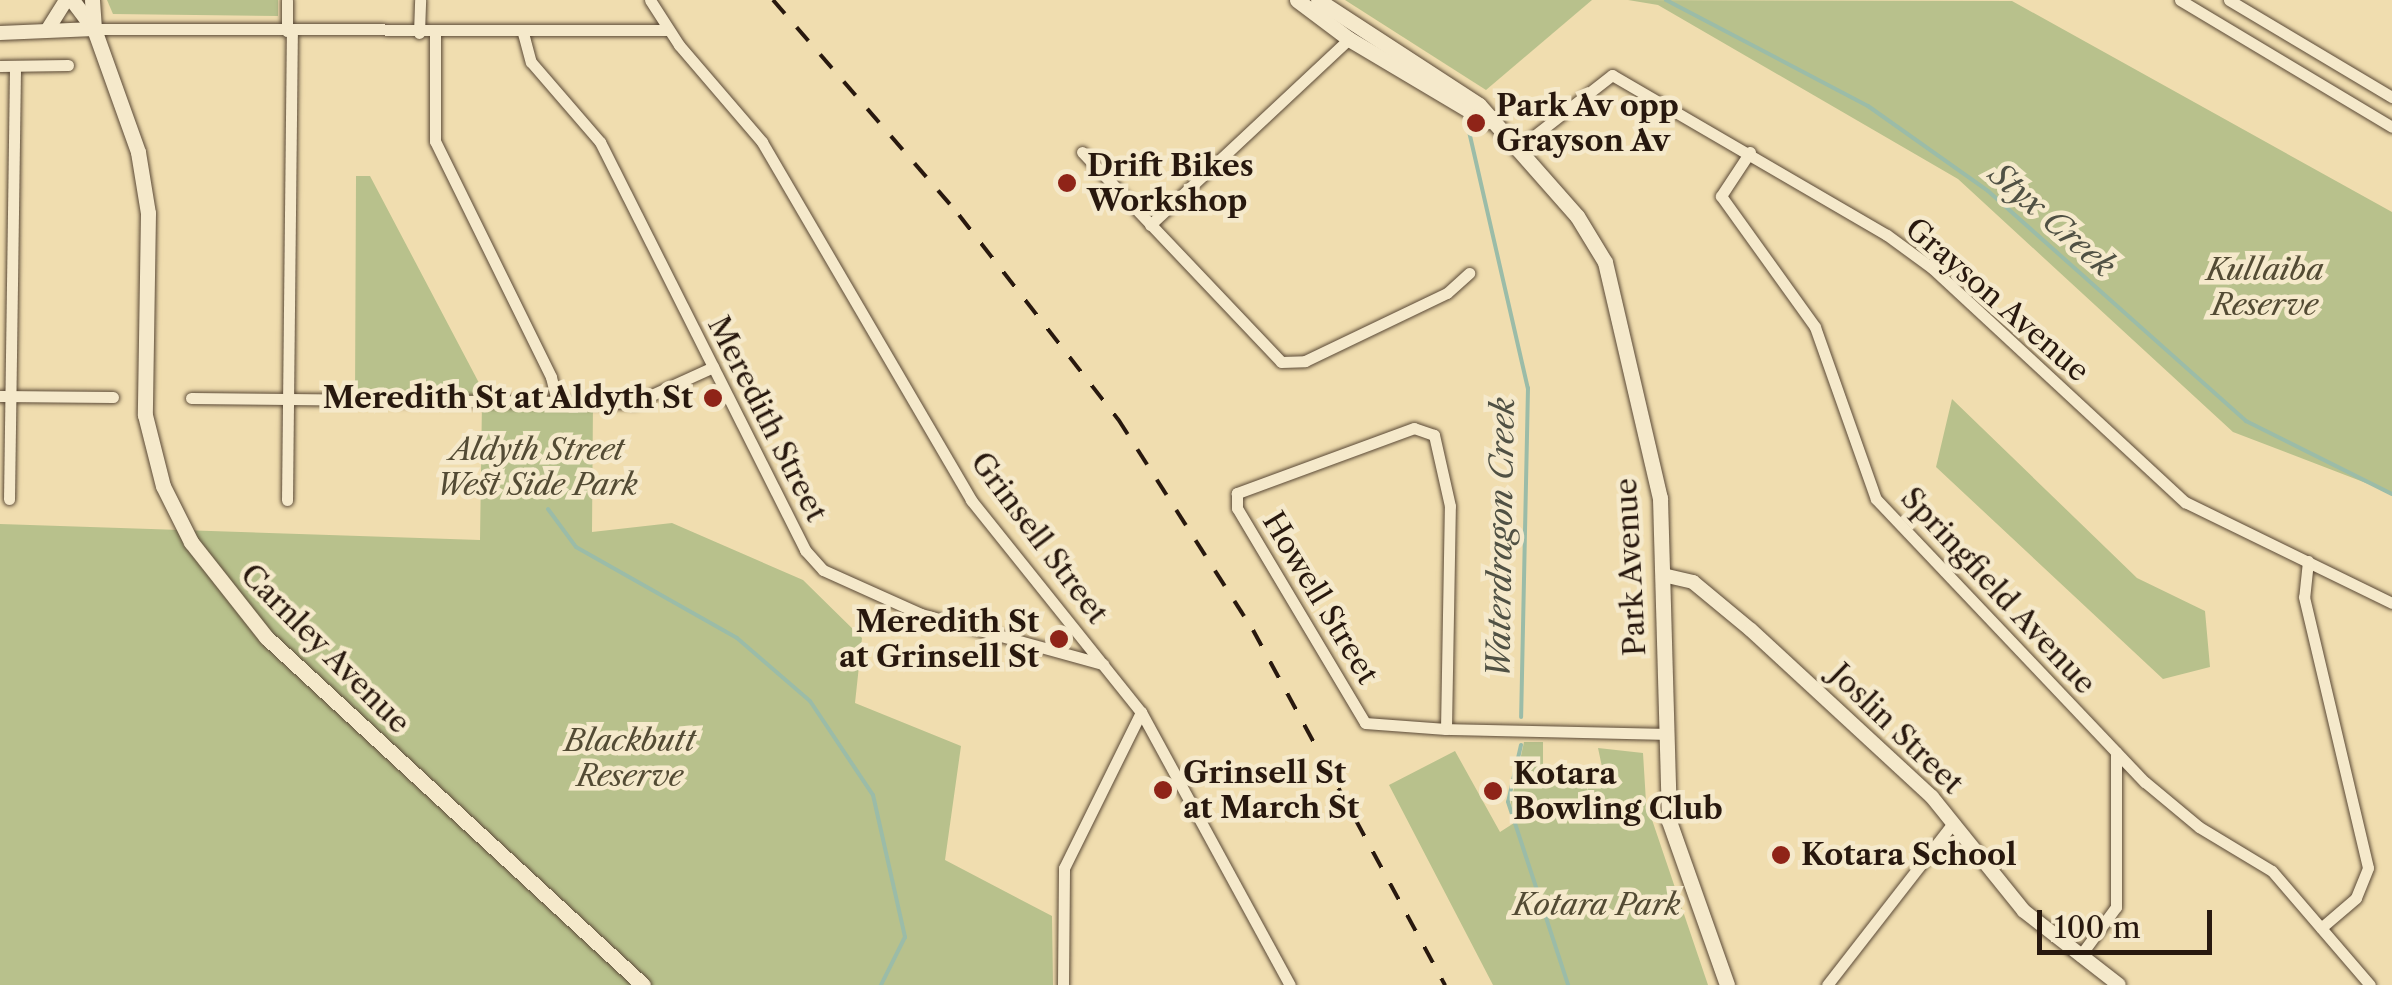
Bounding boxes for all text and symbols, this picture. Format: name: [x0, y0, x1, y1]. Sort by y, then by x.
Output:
place label: Park Av opp Grayson Av: [1496, 88, 1682, 158]
marker: Park Av opp Grayson Av: [1465, 112, 1487, 134]
place label: Drift Bikes Workshop: [1087, 148, 1254, 218]
water label: Styx Creek: [1981, 155, 2123, 285]
marker: Drift Bikes Workshop: [1056, 172, 1078, 194]
street label: Grayson Avenue: [1897, 210, 2097, 390]
park label: Kullaiba Reserve: [2206, 252, 2324, 322]
street label: Meredith Street: [700, 310, 834, 528]
place label: Meredith St at Aldyth St: [322, 380, 693, 416]
marker: Meredith St at Aldyth St: [702, 387, 724, 409]
water label: Waterdragon Creek: [1479, 397, 1523, 679]
park label: Aldyth Street West Side Park: [436, 432, 638, 502]
street label: Grinsell Street: [963, 445, 1115, 631]
street label: Park Avenue: [1608, 476, 1654, 658]
street label: Springfield Avenue: [1893, 480, 2103, 702]
street label: Howell Street: [1255, 505, 1385, 691]
street label: Carnley Avenue: [232, 556, 418, 742]
place label: Meredith St at Grinsell St: [839, 604, 1039, 674]
marker: Meredith St at Grinsell St: [1048, 628, 1070, 650]
street label: Joslin Street: [1822, 656, 1970, 802]
park label: Blackbutt Reserve: [564, 723, 696, 794]
place label: Grinsell St at March St: [1183, 755, 1359, 826]
place label: Kotara Bowling Club: [1513, 756, 1723, 826]
marker: Grinsell St at March St: [1152, 779, 1174, 801]
marker: Kotara Bowling Club: [1482, 780, 1504, 802]
place label: Kotara School: [1801, 837, 2017, 873]
marker: Kotara School: [1770, 844, 1792, 866]
park label: Kotara Park: [1513, 887, 1681, 923]
scale bar: [2042, 890, 2217, 952]
text: 100 m: [2054, 909, 2141, 946]

